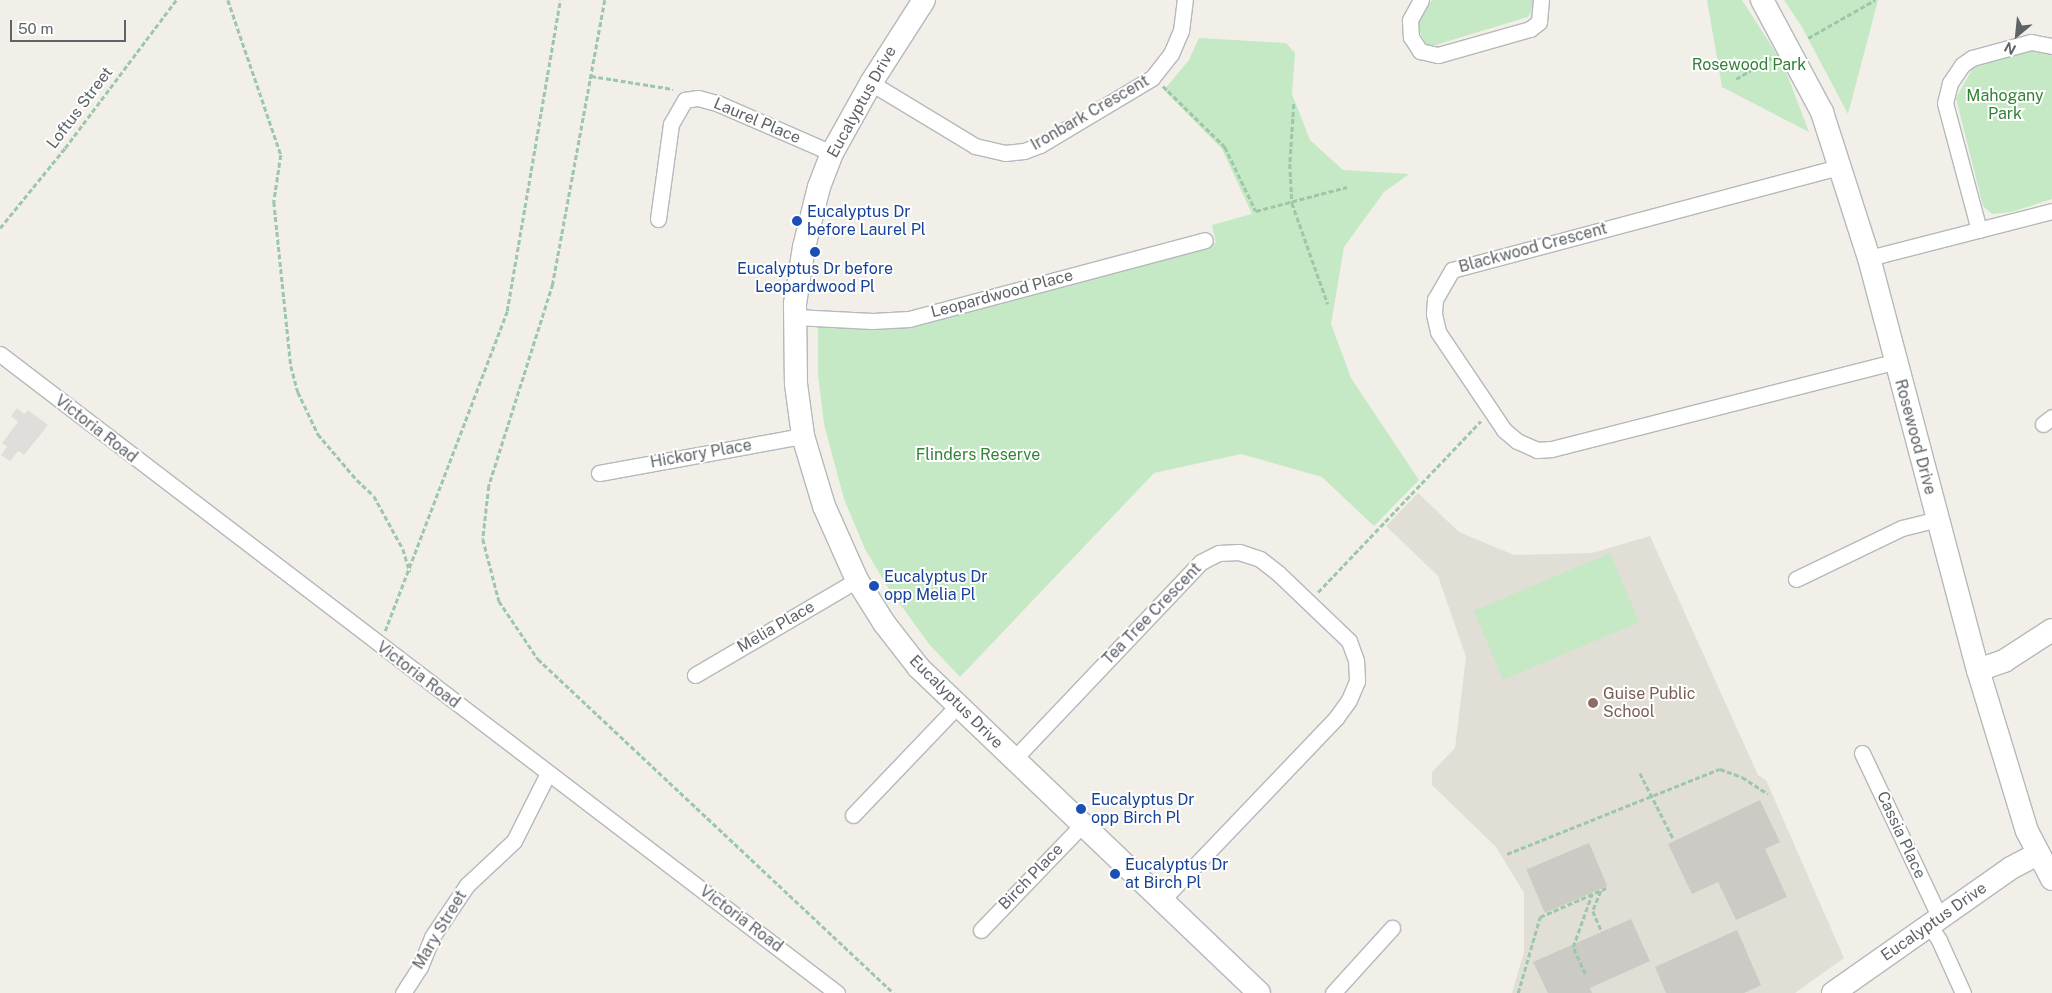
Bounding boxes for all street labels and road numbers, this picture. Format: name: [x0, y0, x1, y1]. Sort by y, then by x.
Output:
street label: Eucalyptus Drive: [823, 43, 901, 161]
street label: Loftus Street: [43, 63, 117, 153]
street label: Ironbark Crescent: [1027, 71, 1153, 155]
street label: Laurel Place: [711, 94, 803, 148]
street label: Blackwood Crescent: [1457, 219, 1609, 277]
street label: Leopardwood Place: [929, 266, 1075, 322]
street label: Rosewood Drive: [1890, 377, 1940, 497]
street label: Victoria Road: [51, 391, 141, 467]
street label: Hickory Place: [649, 436, 753, 472]
street label: Tea Tree Crescent: [1098, 559, 1206, 669]
street label: Melia Place: [734, 597, 818, 657]
street label: Victoria Road: [373, 638, 463, 712]
street label: Eucalyptus Drive: [905, 651, 1007, 753]
street label: Cassia Place: [1872, 788, 1930, 882]
street label: Birch Place: [995, 840, 1067, 914]
street label: Eucalyptus Drive: [1878, 878, 1990, 966]
street label: Victoria Road: [696, 882, 786, 956]
street label: Mary Street: [409, 887, 471, 973]

